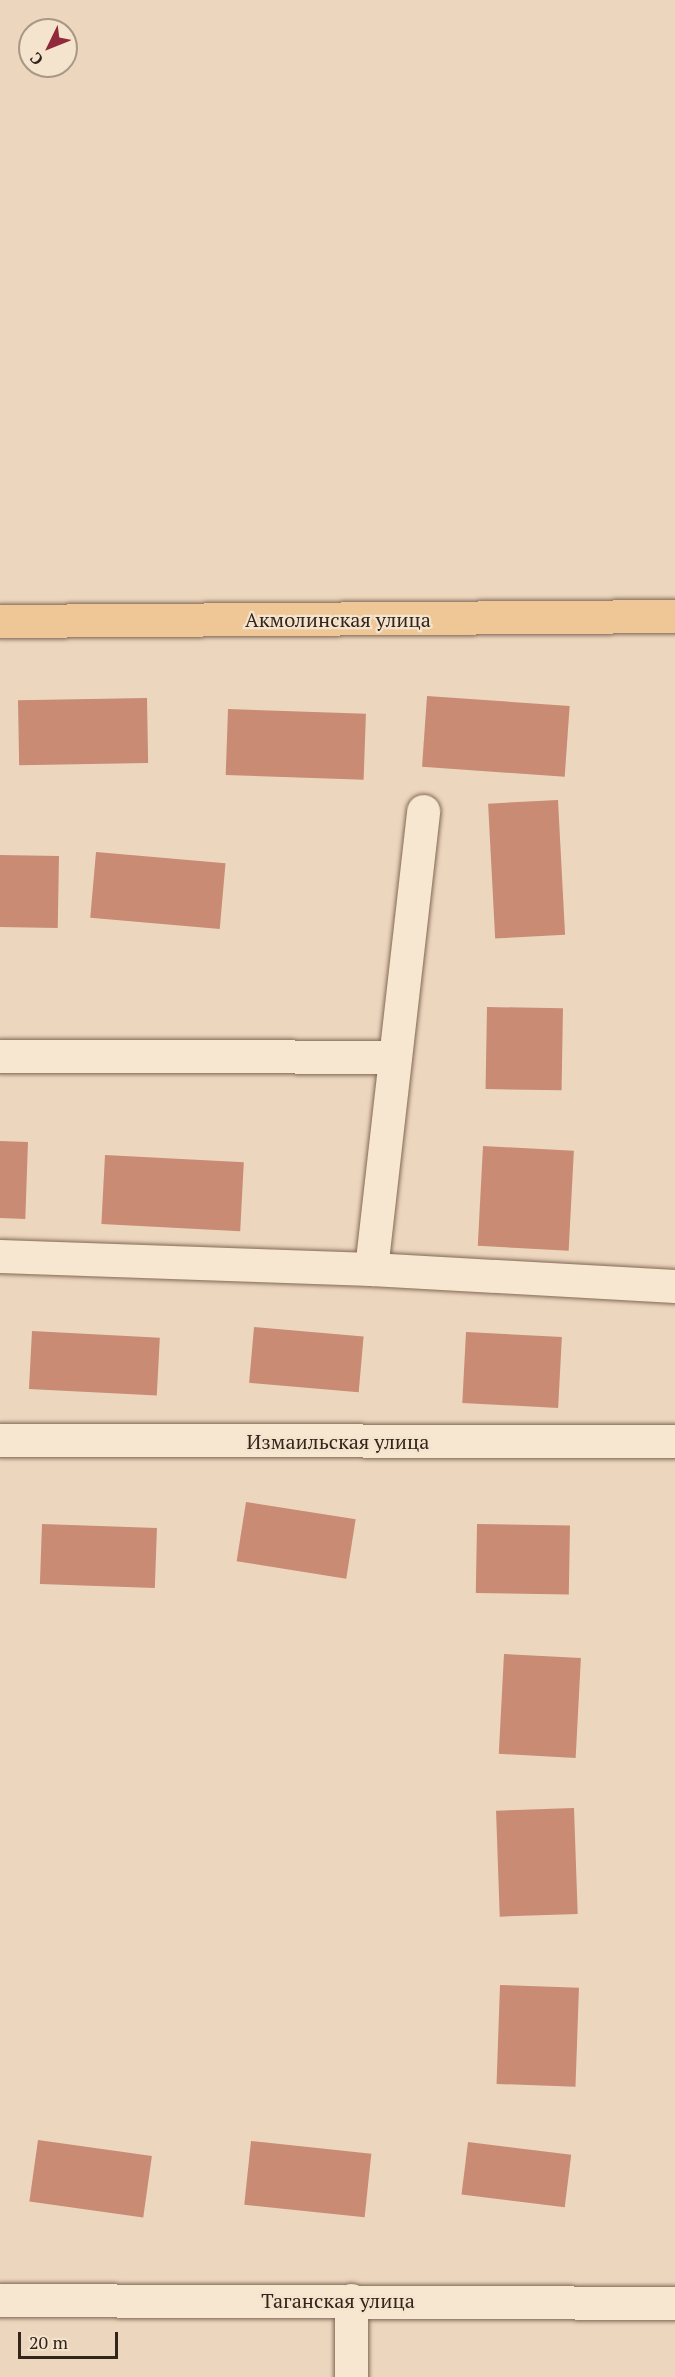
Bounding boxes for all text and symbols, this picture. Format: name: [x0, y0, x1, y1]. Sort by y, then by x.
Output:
north arrow: [18, 18, 78, 78]
text: С: [25, 48, 48, 70]
street label: Акмолинская улица: [245, 607, 431, 631]
street label: Измаильская улица: [247, 1429, 429, 1453]
street label: Таганская улица: [261, 2288, 415, 2312]
scale bar: [21, 2320, 122, 2358]
text: 20 m: [29, 2330, 68, 2354]

